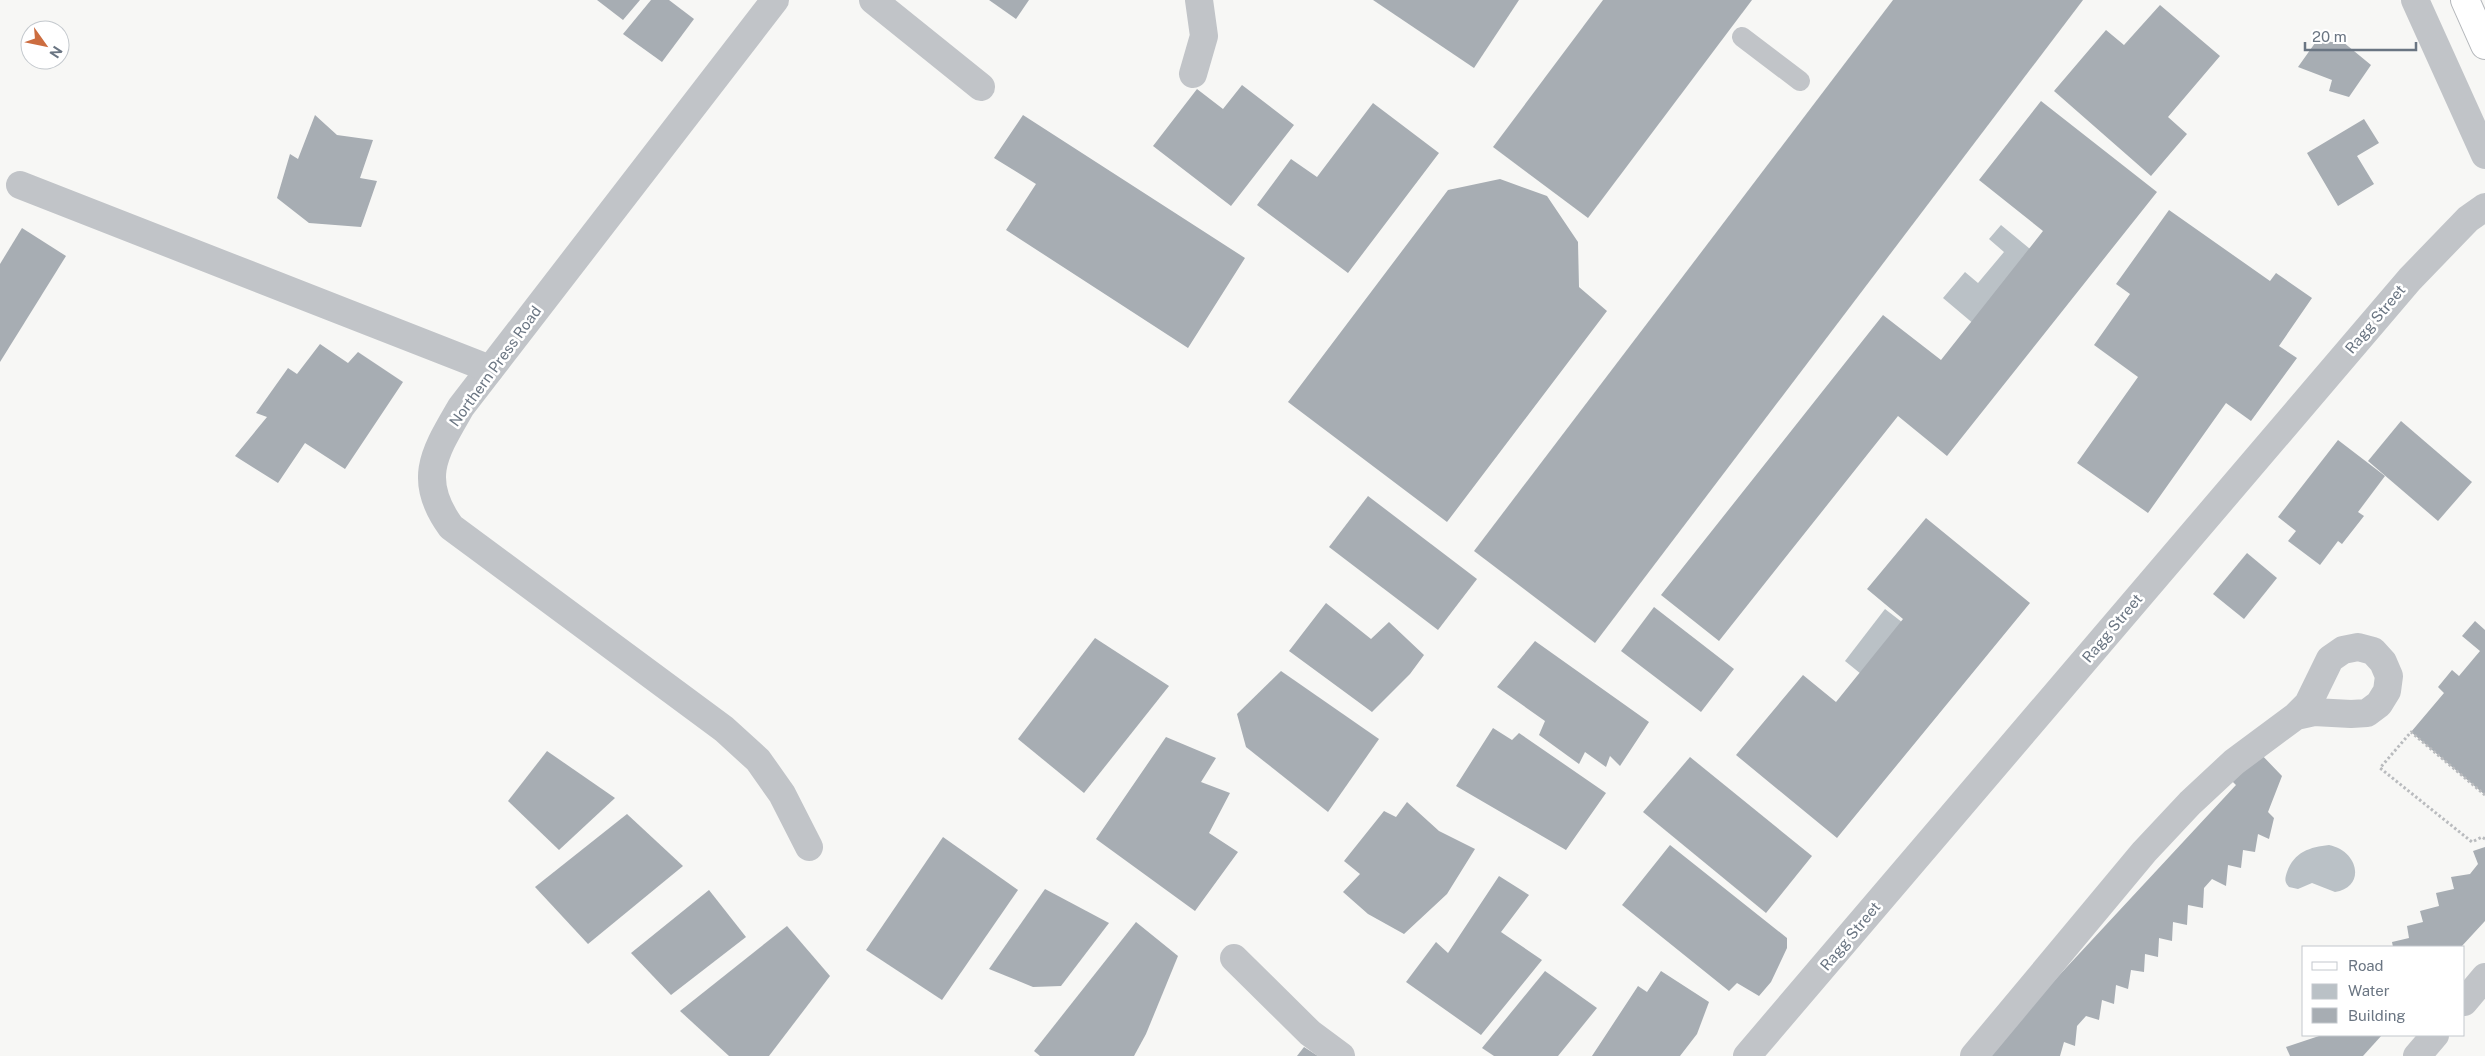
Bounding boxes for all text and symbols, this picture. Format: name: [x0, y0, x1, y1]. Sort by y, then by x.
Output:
north arrow: [20, 20, 70, 70]
scale bar: [2305, 20, 2416, 52]
text: 20 m: [2312, 28, 2347, 45]
text: N: [46, 43, 66, 61]
street label: Ragg Street: [2341, 281, 2409, 357]
street label: Northern Press Road: [446, 303, 544, 429]
street label: Ragg Street: [2078, 590, 2146, 666]
street label: Ragg Street: [1816, 898, 1884, 974]
legend: [2302, 946, 2465, 1036]
text: Road: [2348, 957, 2384, 974]
text: Water: [2348, 982, 2390, 999]
text: Building: [2348, 1007, 2406, 1024]

